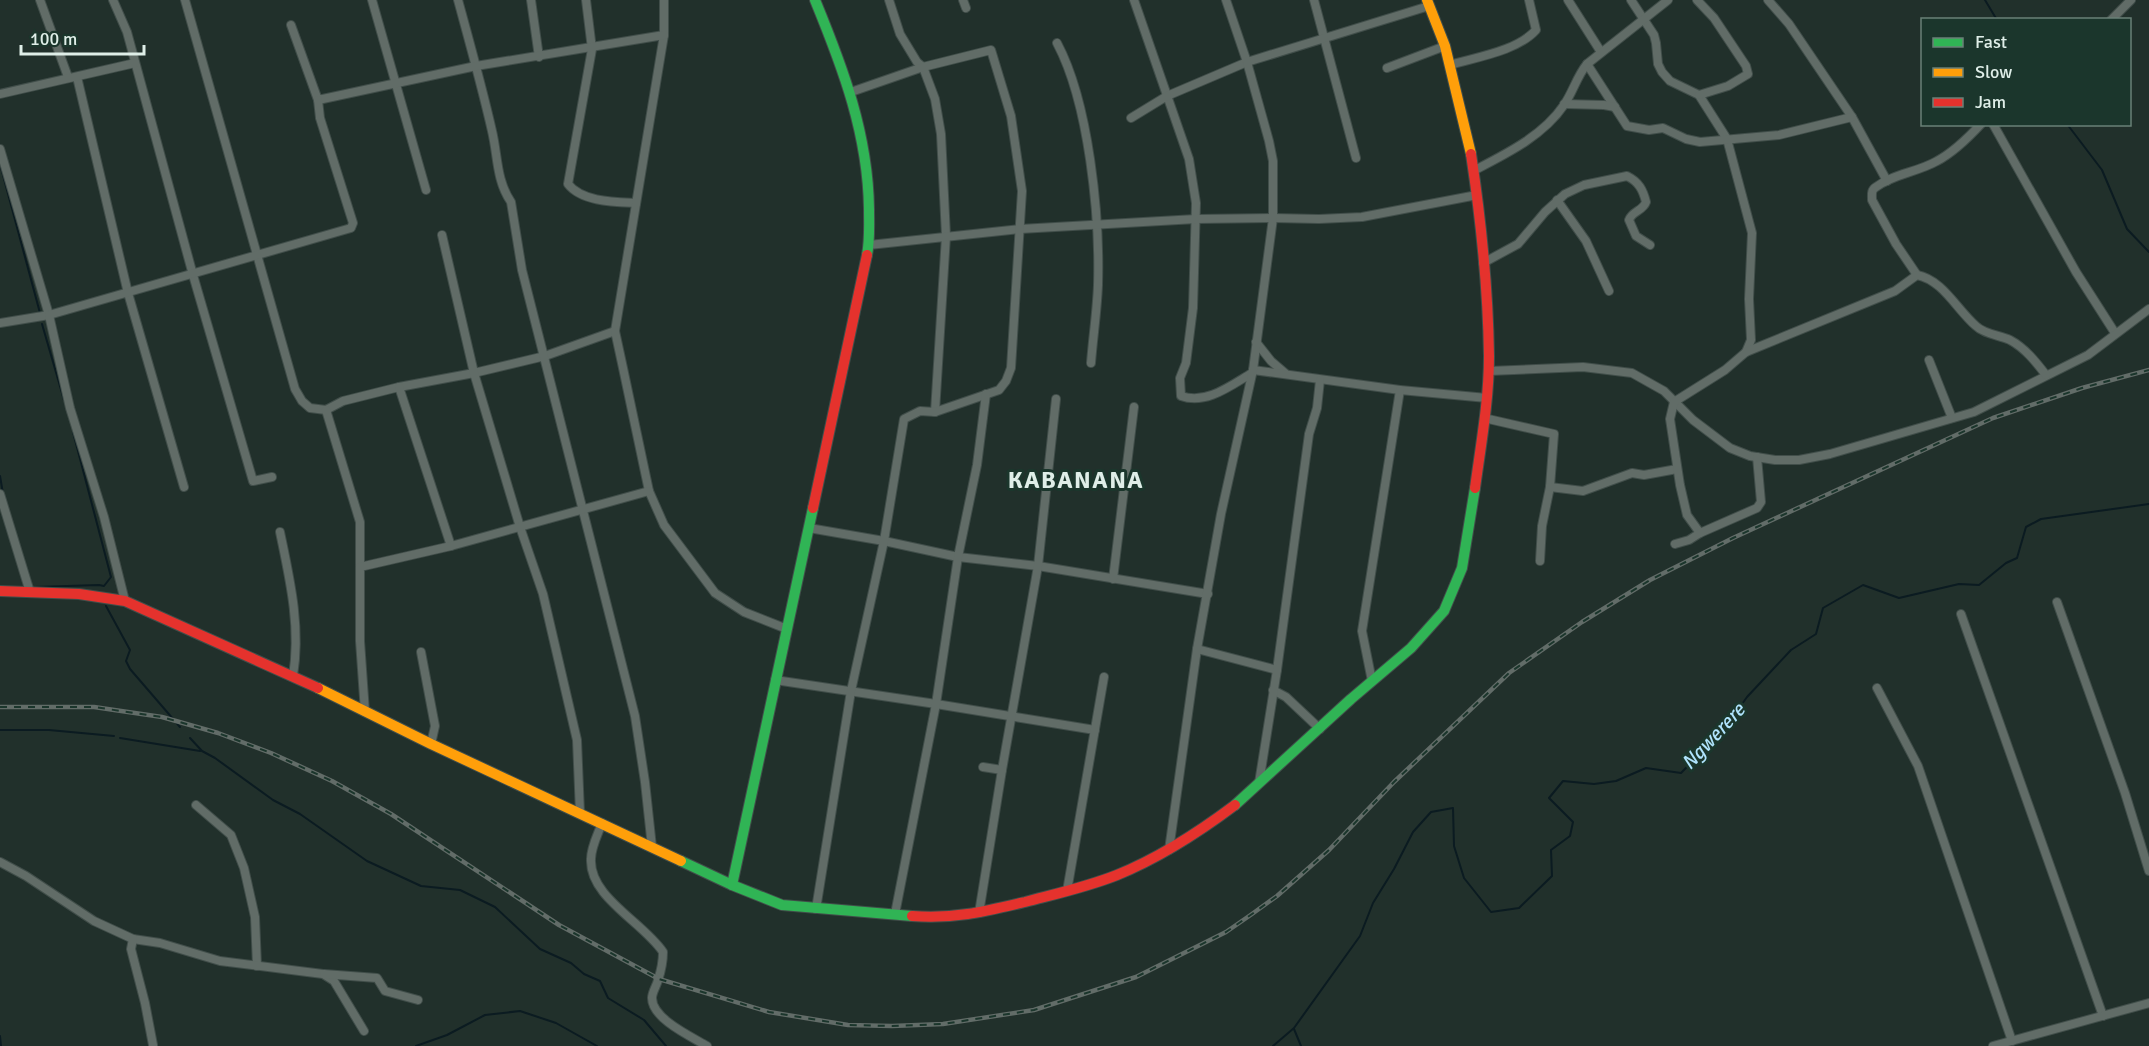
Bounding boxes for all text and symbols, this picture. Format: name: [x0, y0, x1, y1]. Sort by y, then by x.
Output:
scale bar: [21, 18, 144, 56]
legend: [1921, 18, 2131, 126]
text: 100 m: [30, 28, 77, 50]
text: Fast: [1975, 31, 2007, 53]
text: Slow: [1975, 61, 2012, 83]
text: Jam: [1975, 91, 2006, 113]
district label: KABANANA: [1008, 465, 1144, 495]
water label: Ngwerere: [1676, 697, 1751, 775]

